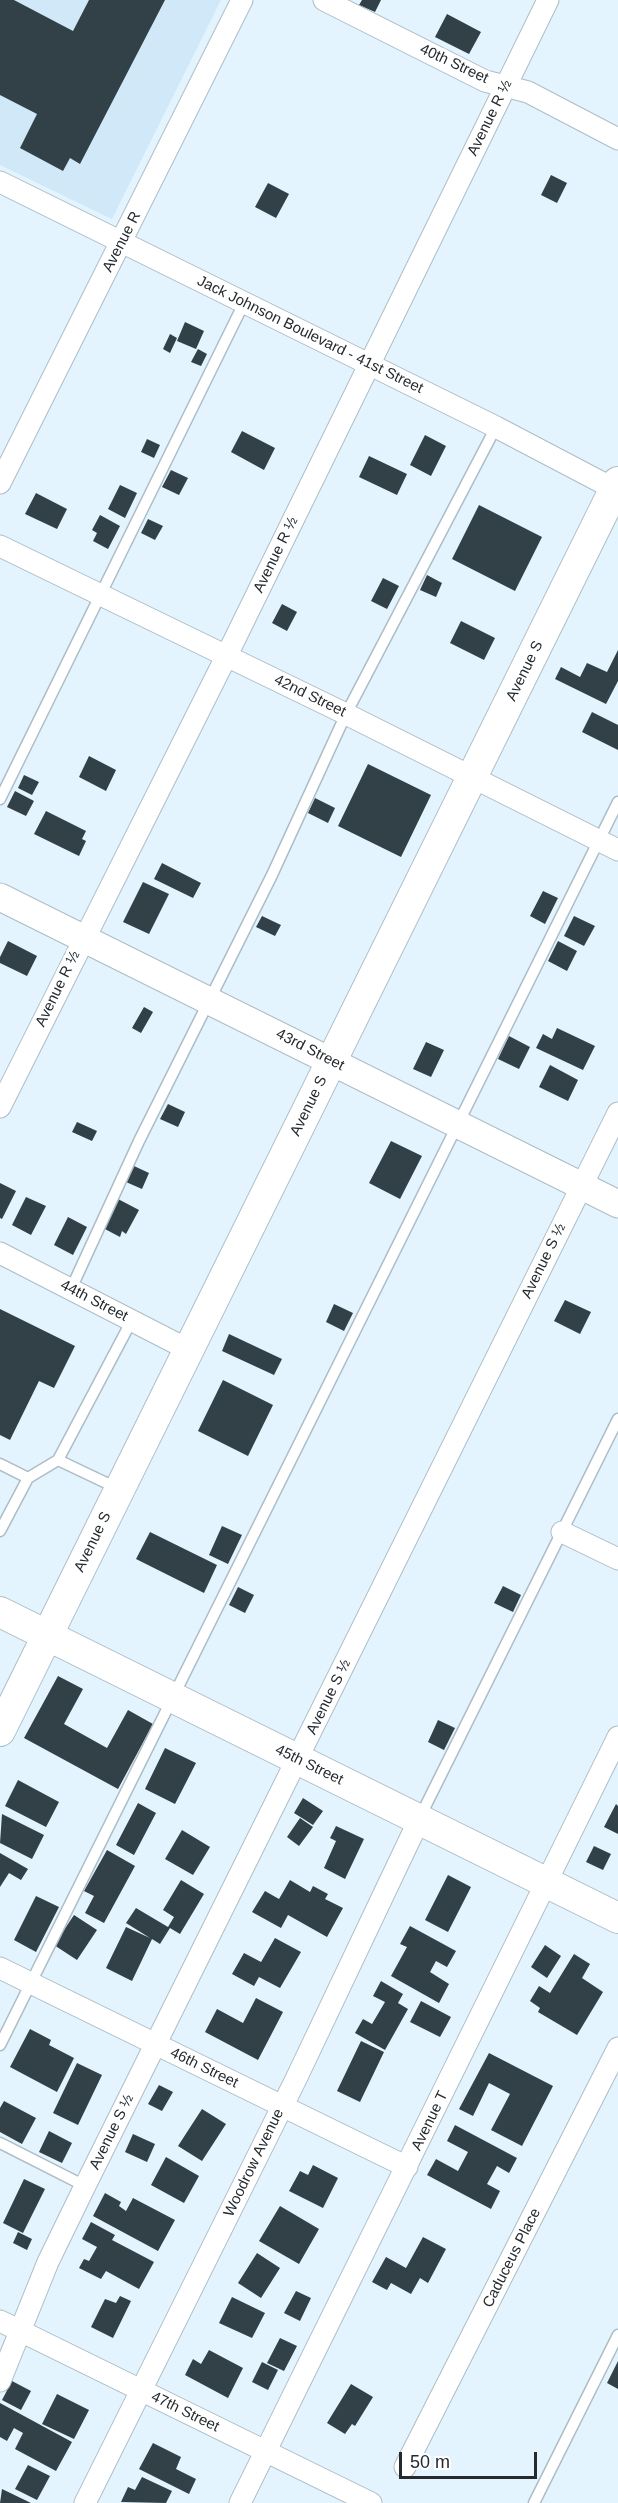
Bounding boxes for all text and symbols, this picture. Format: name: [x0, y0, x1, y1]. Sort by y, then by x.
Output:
street label: 40th Street: [417, 40, 491, 88]
street label: Avenue R ½: [464, 77, 516, 159]
street label: Avenue R: [99, 209, 145, 275]
street label: Jack Johnson Boulevard - 41st Street: [194, 272, 426, 398]
street label: Avenue R ½: [250, 514, 302, 596]
street label: Avenue S: [503, 638, 547, 704]
street label: 42nd Street: [271, 671, 349, 721]
street label: Avenue R ½: [32, 948, 84, 1030]
street label: 43rd Street: [273, 1025, 347, 1075]
street label: Avenue S: [287, 1073, 331, 1139]
street label: Avenue S ½: [518, 1220, 570, 1302]
street label: 44th Street: [57, 1276, 131, 1326]
street label: Avenue S: [71, 1509, 115, 1575]
street label: Avenue S ½: [303, 1656, 355, 1738]
street label: 45th Street: [272, 1741, 346, 1789]
street label: 46th Street: [167, 2044, 241, 2092]
street label: Avenue T: [408, 2088, 452, 2154]
street label: Avenue S ½: [86, 2091, 138, 2173]
street label: Woodrow Avenue: [220, 2106, 288, 2220]
street label: Caduceus Place: [479, 2205, 545, 2311]
street label: 47th Street: [148, 2388, 222, 2436]
scale bar: [402, 2440, 540, 2478]
text: 50 m: [410, 2452, 450, 2472]

